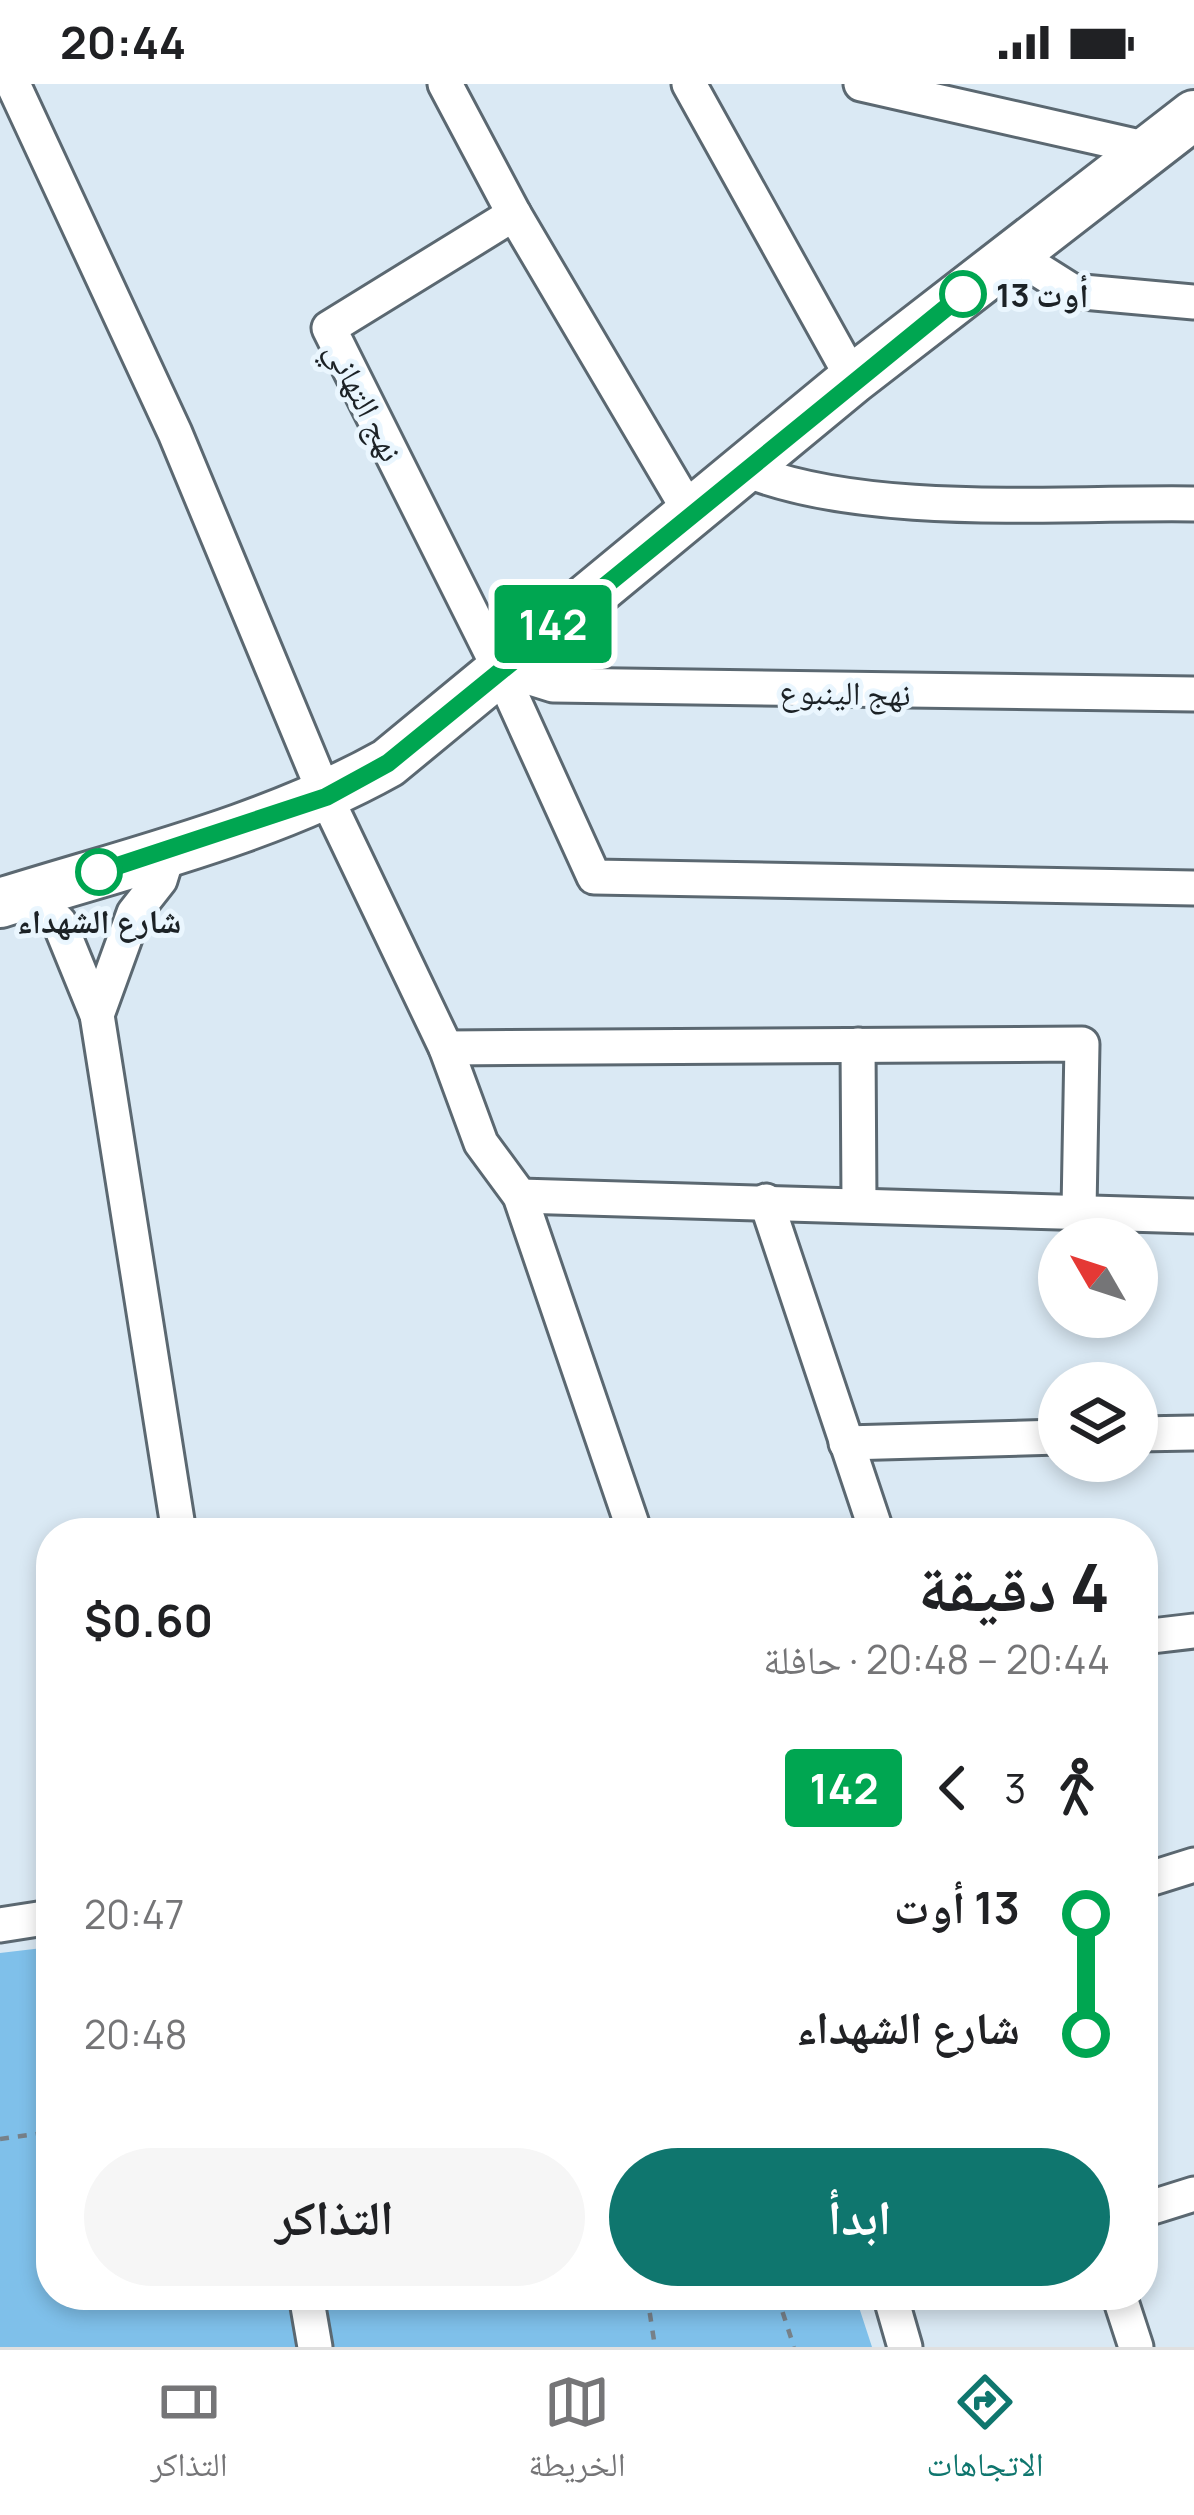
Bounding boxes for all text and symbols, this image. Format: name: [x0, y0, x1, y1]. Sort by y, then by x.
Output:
text: 20:44: [60, 11, 186, 73]
marker: 13 أوت: [941, 272, 985, 316]
place label: 13 أوت: [996, 272, 1089, 317]
street label: نهج التهاني: [312, 333, 414, 471]
line badge: 142: [484, 585, 622, 663]
text: 142: [519, 595, 587, 653]
street label: نهج الينبوع: [779, 668, 911, 716]
marker: شارع الشهداء: [77, 850, 121, 894]
place label: شارع الشهداء: [17, 898, 181, 943]
north arrow: [1038, 1218, 1158, 1338]
map controls: [1038, 1218, 1158, 1482]
button: layers: [1038, 1362, 1158, 1482]
text: 4 دقيقة: [918, 1542, 1110, 1632]
text: $0.60: [84, 1589, 213, 1651]
text: 20:44 – 20:48 · حافلة: [763, 1632, 1110, 1686]
icon: back: [920, 1755, 986, 1821]
icon: walk: [1044, 1755, 1110, 1821]
text: 142: [809, 1759, 878, 1817]
text: 3: [1004, 1761, 1026, 1815]
text: 13 أوت: [894, 1876, 1020, 1938]
text: 20:47: [84, 1887, 184, 1941]
text: شارع الشهداء: [796, 1996, 1020, 2058]
text: 20:48: [84, 2007, 187, 2061]
button: التذاكر: [84, 2148, 585, 2286]
button: ابدأ: [609, 2148, 1110, 2286]
tab: التذاكر: [150, 2369, 228, 2497]
tab: الخريطة: [528, 2369, 626, 2497]
tab: الاتجاهات: [926, 2369, 1044, 2497]

